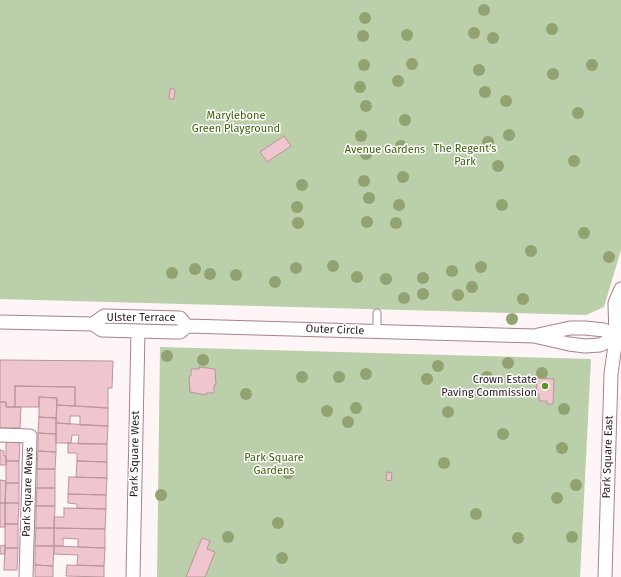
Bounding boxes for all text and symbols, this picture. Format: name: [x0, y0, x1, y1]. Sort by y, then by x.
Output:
park label: Marylebone Green Playground: [192, 109, 280, 135]
park label: The Regent's Park: [434, 142, 496, 168]
park label: Avenue Gardens: [345, 143, 425, 157]
street label: Ulster Terrace: [107, 311, 175, 325]
street label: Outer Circle: [306, 322, 364, 338]
place label: Crown Estate Paving Commission: [441, 373, 537, 399]
marker: Crown Estate Paving Commission: [540, 381, 550, 391]
street label: Park Square West: [128, 411, 142, 497]
street label: Park Square East: [600, 415, 616, 499]
street label: Park Square Mews: [20, 447, 36, 537]
park label: Park Square Gardens: [244, 451, 304, 477]

